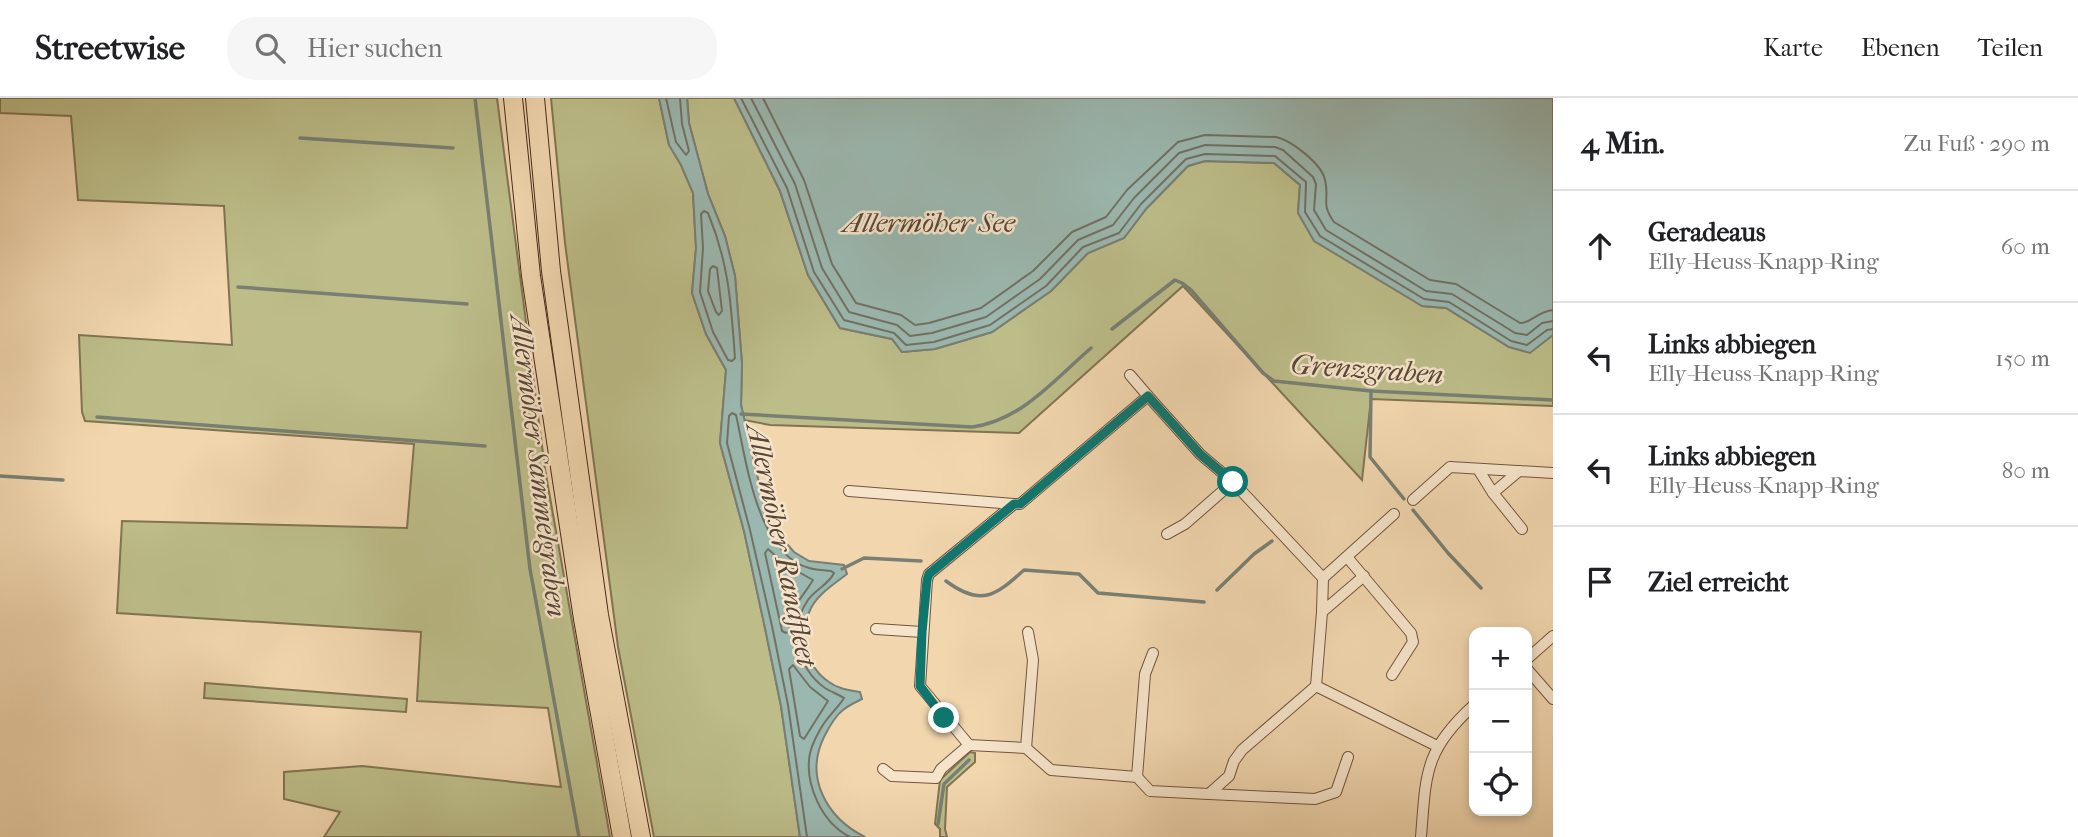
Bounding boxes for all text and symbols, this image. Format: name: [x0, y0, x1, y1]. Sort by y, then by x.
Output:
search box: [227, 17, 717, 80]
text: Streetwise: [35, 29, 185, 68]
icon: search: [251, 29, 289, 67]
text: Hier suchen: [307, 33, 443, 64]
text: Karte: [1763, 34, 1823, 62]
text: Ebenen: [1861, 34, 1940, 62]
text: Teilen: [1978, 34, 2043, 62]
text: 4 Min.: [1581, 126, 1665, 161]
text: Zu Fuß · 290 m: [1903, 130, 2050, 157]
water label: Allermöher See: [840, 206, 1016, 239]
text: Geradeaus: [1648, 217, 1766, 248]
icon: ahead: [1581, 227, 1619, 265]
text: 60 m: [2001, 233, 2050, 260]
text: Elly-Heuss-Knapp-Ring: [1648, 248, 1878, 275]
water label: Allermöher Sammelgraben: [504, 310, 574, 619]
text: Links abbiegen: [1648, 329, 1816, 360]
icon: left: [1581, 339, 1619, 377]
text: 150 m: [1995, 345, 2050, 372]
water label: Grenzgraben: [1290, 347, 1444, 391]
text: Elly-Heuss-Knapp-Ring: [1648, 360, 1878, 387]
water label: Allermöher Randfleet: [740, 418, 824, 671]
text: Links abbiegen: [1648, 441, 1816, 472]
icon: left: [1581, 451, 1619, 489]
text: 80 m: [2002, 457, 2050, 484]
route start: [1217, 466, 1248, 497]
text: Elly-Heuss-Knapp-Ring: [1648, 472, 1878, 499]
icon: arrive: [1581, 563, 1619, 601]
text: Ziel erreicht: [1648, 567, 1789, 598]
map controls: [1469, 627, 1532, 816]
button: +: [1469, 627, 1532, 690]
button: −: [1469, 690, 1532, 753]
route end: [928, 702, 959, 733]
button: locate: [1469, 753, 1532, 816]

